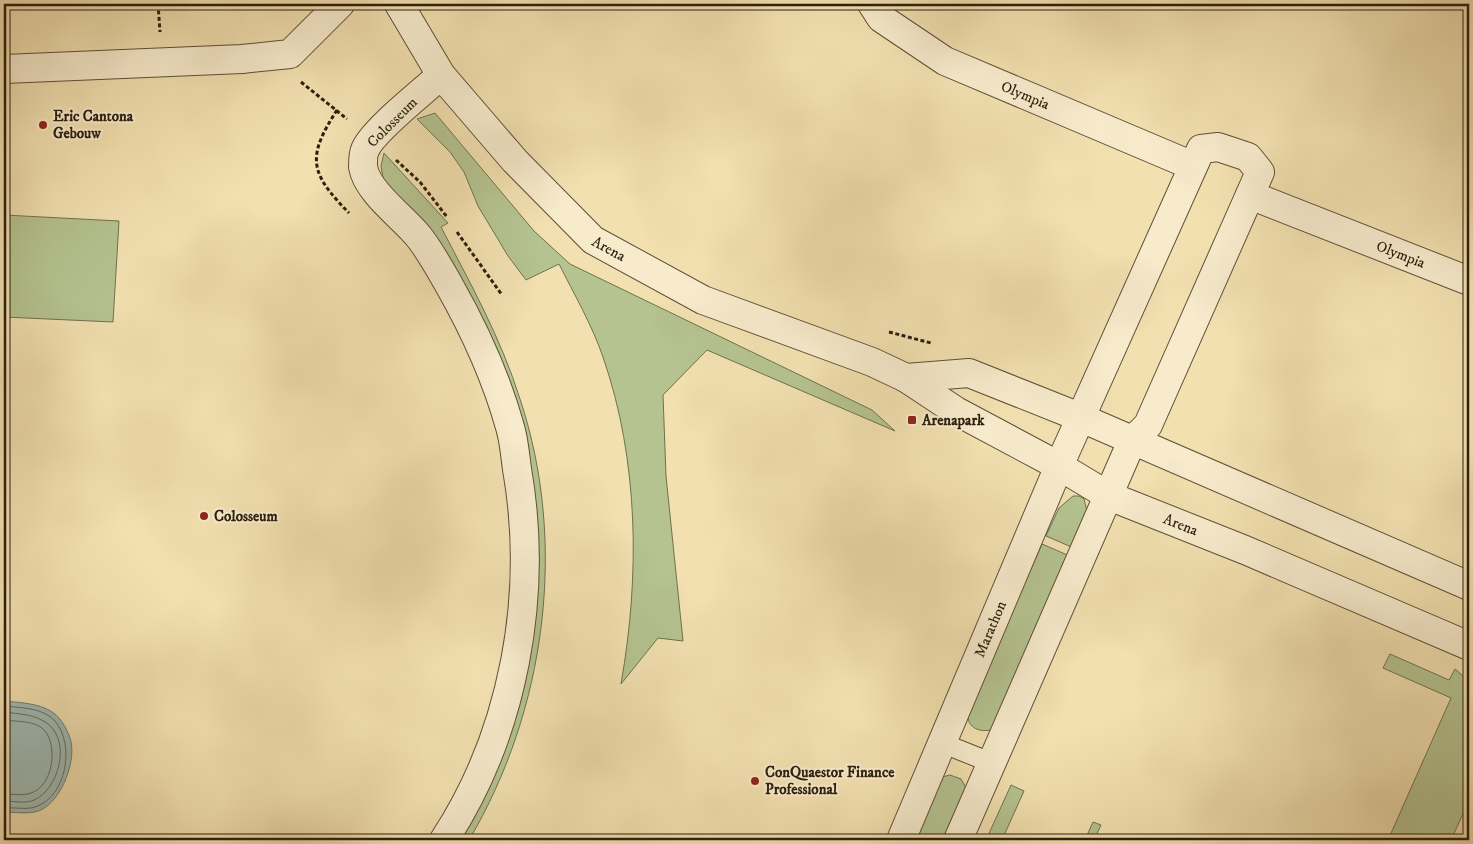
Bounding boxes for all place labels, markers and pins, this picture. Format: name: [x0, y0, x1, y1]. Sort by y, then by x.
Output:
place label: Eric Cantona Gebouw: [53, 107, 134, 143]
marker: Eric Cantona Gebouw: [37, 119, 49, 131]
place label: Arenapark: [921, 411, 985, 430]
marker: Arenapark: [906, 414, 918, 426]
place label: Colosseum: [214, 507, 278, 526]
marker: Colosseum: [198, 510, 210, 522]
place label: ConQuaestor Finance Professional: [765, 763, 895, 799]
marker: ConQuaestor Finance Professional: [749, 775, 761, 787]

